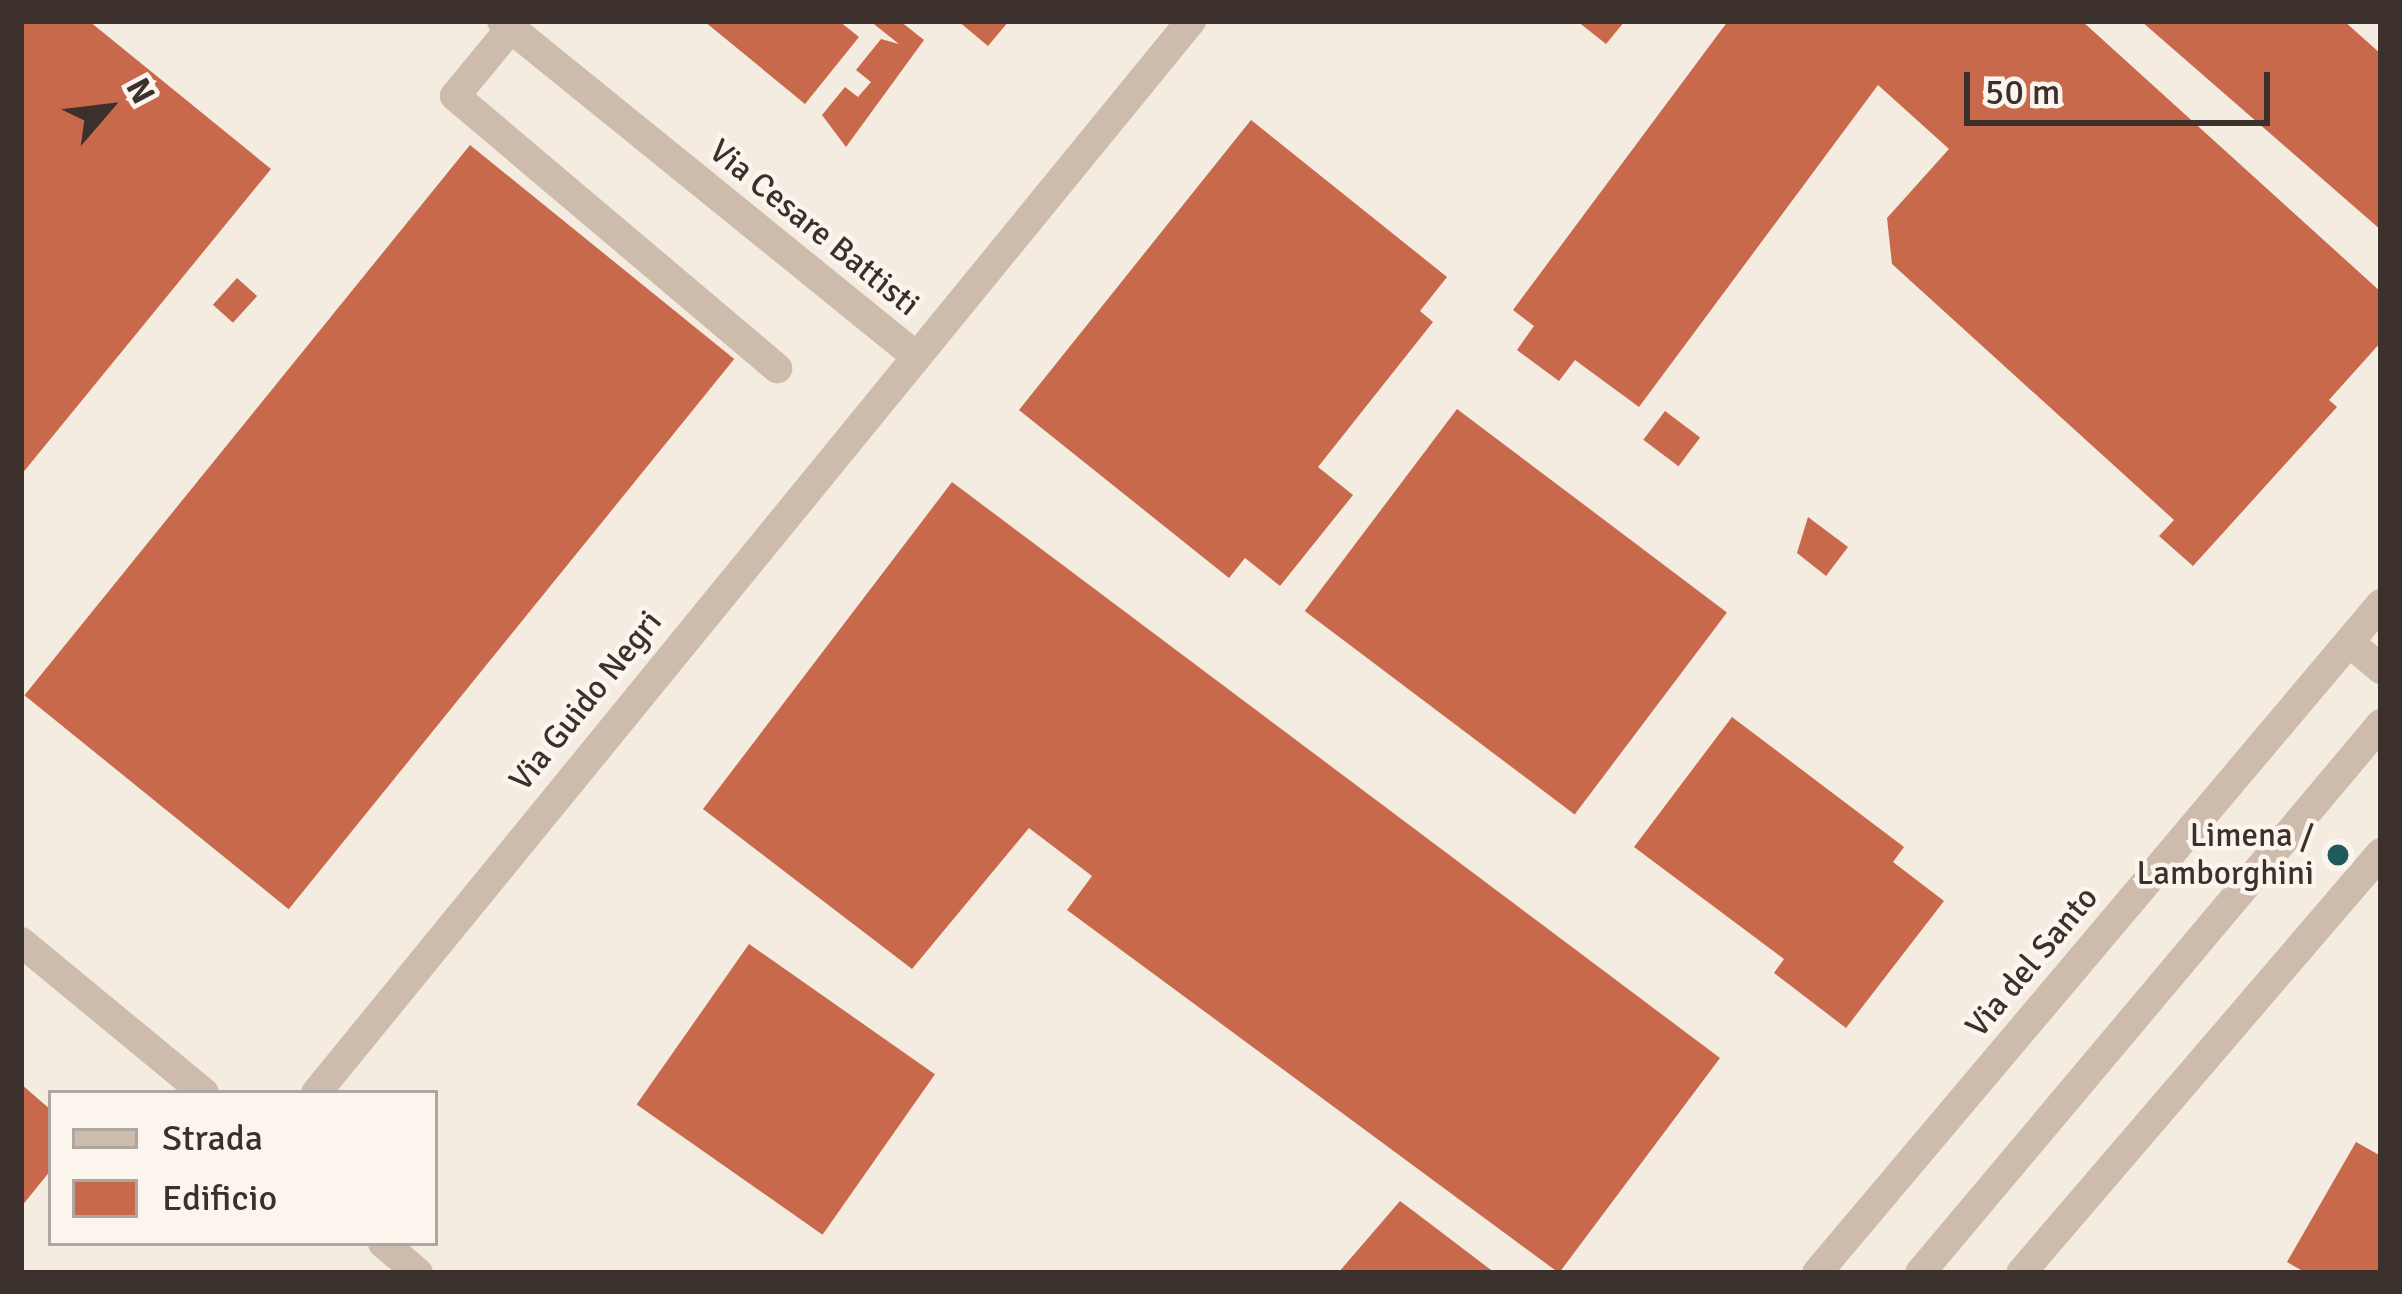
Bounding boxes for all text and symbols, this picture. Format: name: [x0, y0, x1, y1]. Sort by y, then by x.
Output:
north arrow: [48, 48, 168, 168]
scale bar: [1970, 48, 2276, 122]
text: 50 m: [1985, 70, 2061, 115]
text: N: [117, 71, 164, 111]
street label: Via Cesare Battisti: [701, 131, 927, 325]
street label: Via Guido Negri: [501, 603, 671, 799]
place label: Limena / Lamborghini: [2136, 816, 2314, 894]
marker: Limena / Lamborghini: [2325, 842, 2351, 868]
street label: Via del Santo: [1958, 879, 2106, 1045]
legend: [48, 1090, 438, 1246]
text: Strada: [162, 1116, 263, 1161]
text: Edificio: [162, 1176, 277, 1221]

